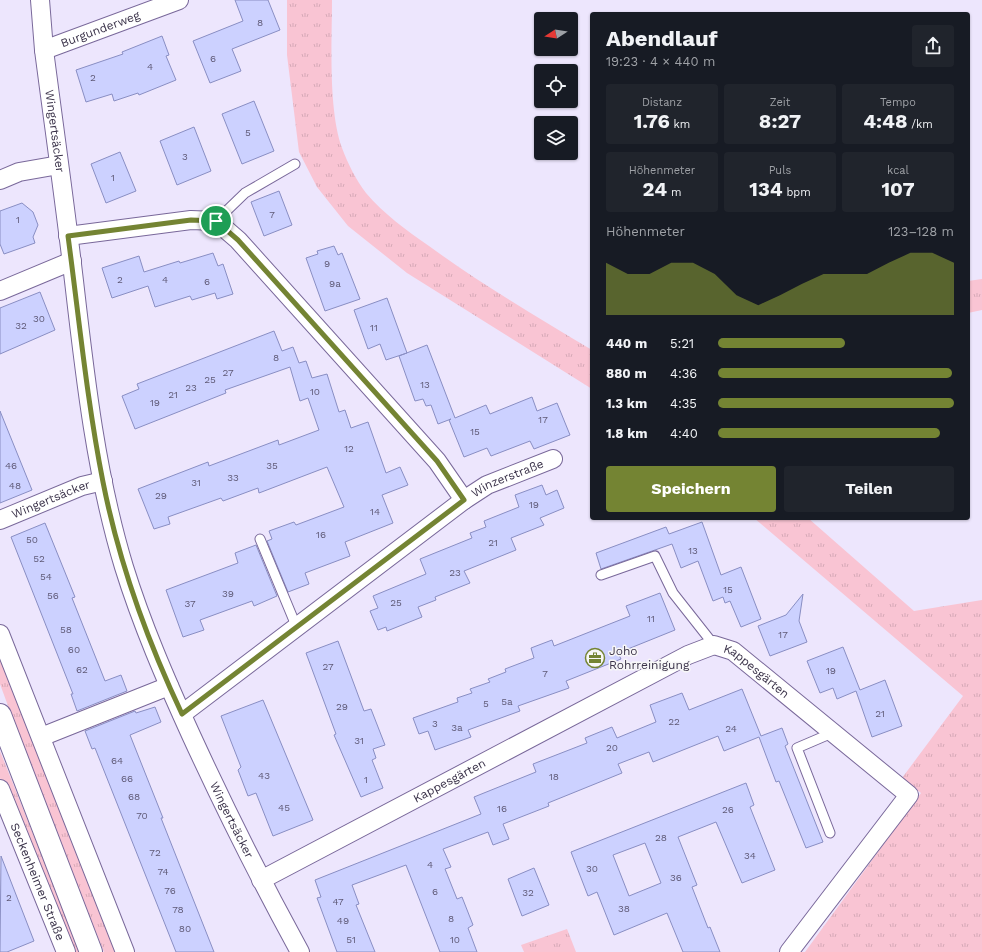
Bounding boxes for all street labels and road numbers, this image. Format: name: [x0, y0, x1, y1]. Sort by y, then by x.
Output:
street label: Burgunderweg: [59, 8, 142, 50]
street label: Wingertsäcker: [42, 89, 67, 173]
street label: Winzerstraße: [469, 456, 546, 500]
street label: Wingertsäcker: [10, 477, 91, 521]
street label: Kappesgärten: [722, 641, 792, 701]
street label: Kappesgärten: [411, 756, 488, 806]
street label: Wingertsäcker: [207, 780, 256, 861]
street label: Seckenheimer Straße: [7, 821, 68, 943]

